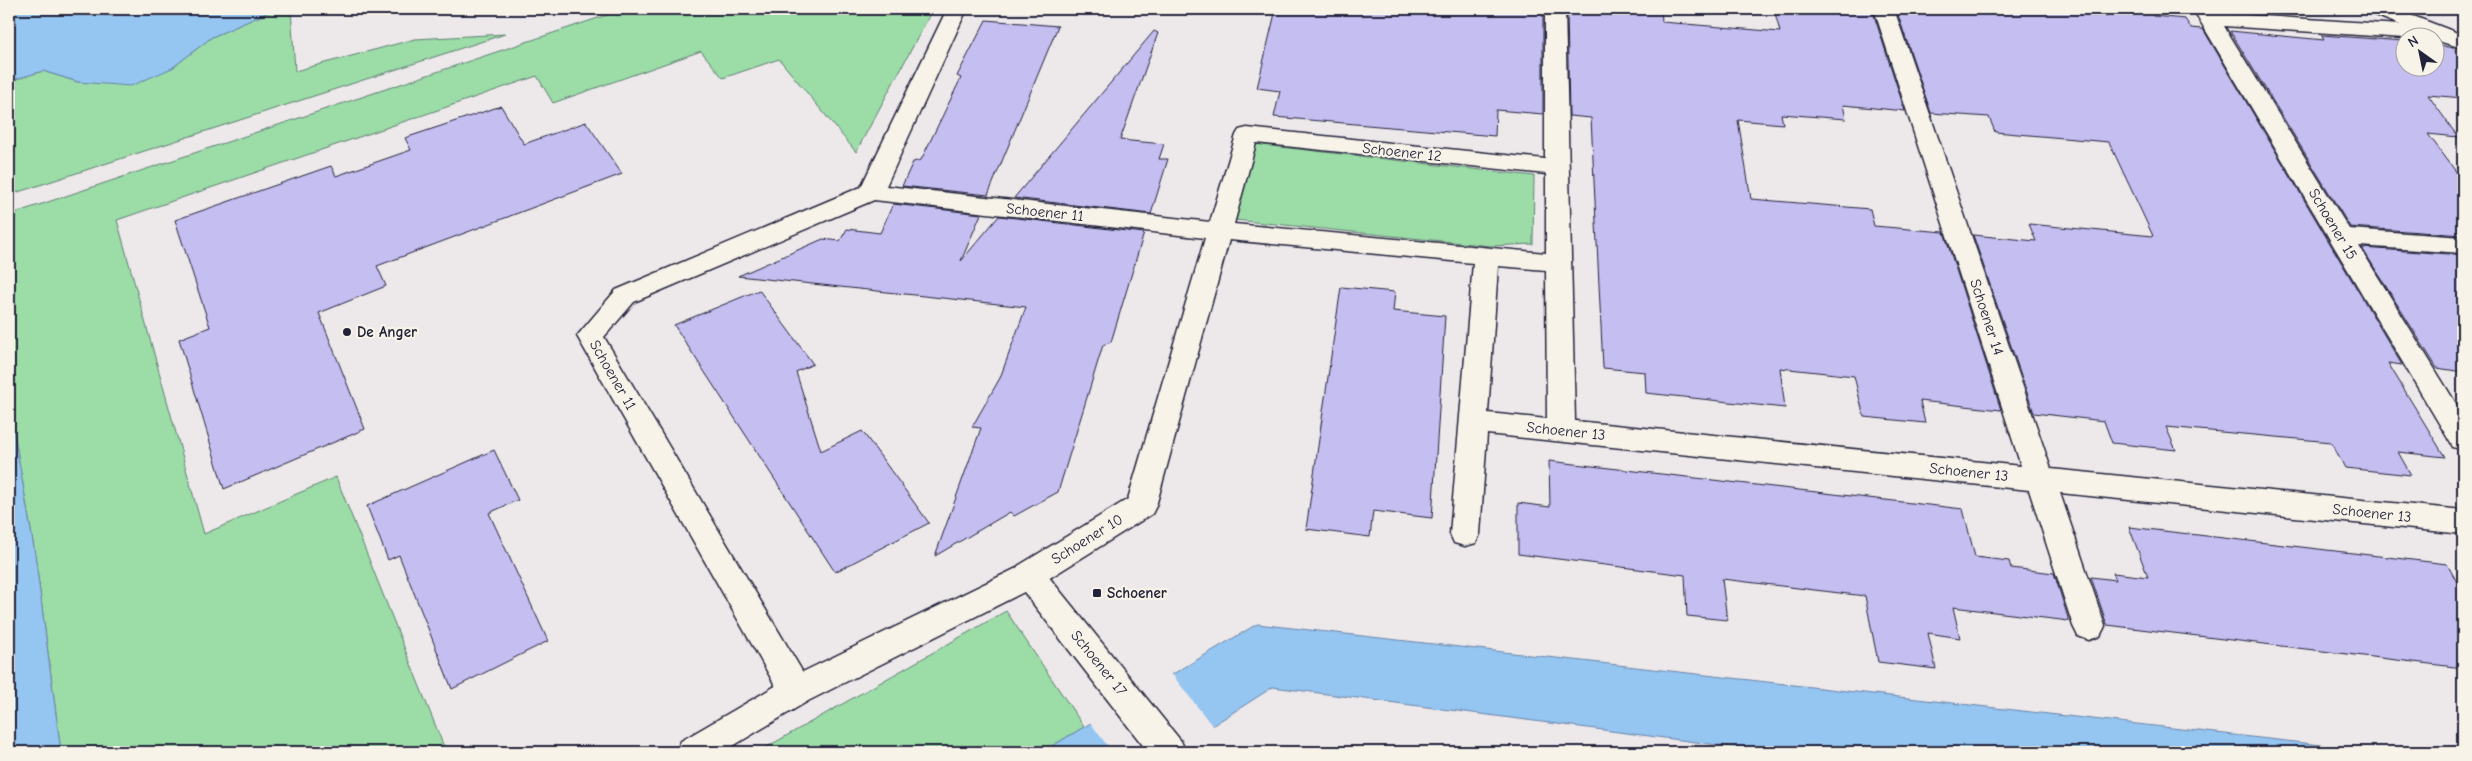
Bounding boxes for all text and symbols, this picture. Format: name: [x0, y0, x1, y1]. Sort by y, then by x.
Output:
north arrow: [2394, 28, 2444, 78]
text: N: [2405, 32, 2422, 51]
street label: Schoener 12: [1361, 139, 1443, 165]
street label: Schoener 15: [2305, 185, 2361, 263]
street label: Schoener 11: [1005, 199, 1085, 225]
street label: Schoener 14: [1966, 277, 2008, 357]
place label: De Anger: [357, 323, 417, 341]
marker: De Anger: [341, 326, 353, 338]
street label: Schoener 11: [586, 337, 640, 413]
street label: Schoener 13: [1526, 418, 1606, 444]
street label: Schoener 13: [1929, 459, 2009, 485]
street label: Schoener 13: [2332, 500, 2412, 526]
street label: Schoener 10: [1048, 510, 1126, 568]
place label: Schoener: [1107, 584, 1167, 602]
marker: Schoener: [1091, 587, 1103, 599]
street label: Schoener 17: [1067, 627, 1131, 699]

